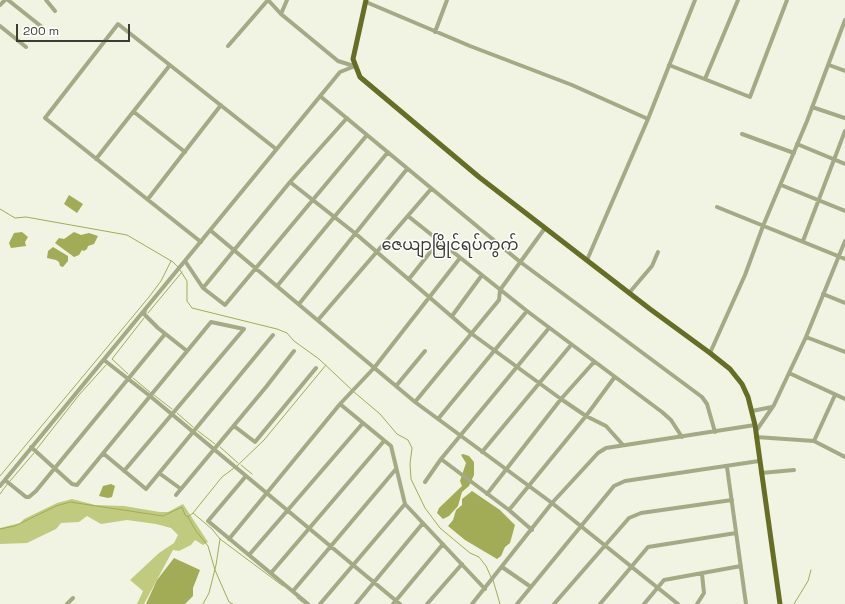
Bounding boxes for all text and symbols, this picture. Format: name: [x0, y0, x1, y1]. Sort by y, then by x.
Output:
scale bar: [18, 16, 132, 42]
text: 200 m: [23, 23, 59, 39]
district label: ဇေယျာမြိုင်ရပ်ကွက်: [381, 236, 519, 256]

